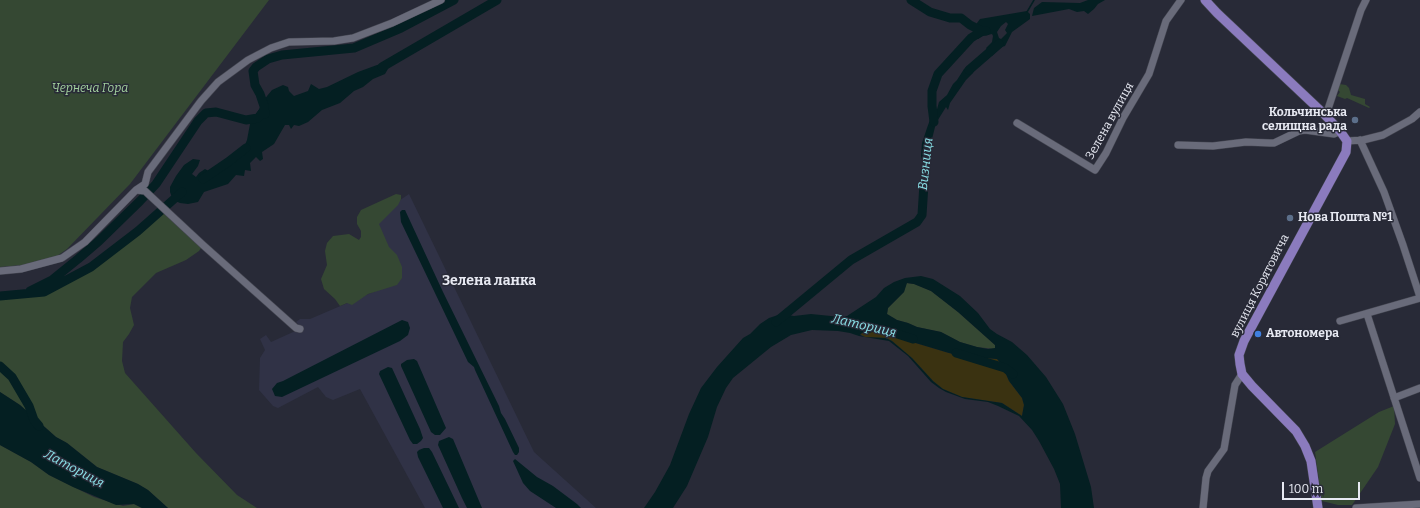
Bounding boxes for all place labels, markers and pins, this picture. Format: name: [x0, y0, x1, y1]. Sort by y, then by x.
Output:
place label: Кольчинська селищна рада: [1262, 106, 1347, 134]
marker: Кольчинська селищна рада: [1350, 115, 1360, 125]
place label: Нова Пошта №1: [1298, 211, 1392, 225]
marker: Нова Пошта №1: [1285, 213, 1295, 223]
place label: Автономера: [1266, 327, 1339, 341]
marker: Автономера: [1253, 329, 1263, 339]

